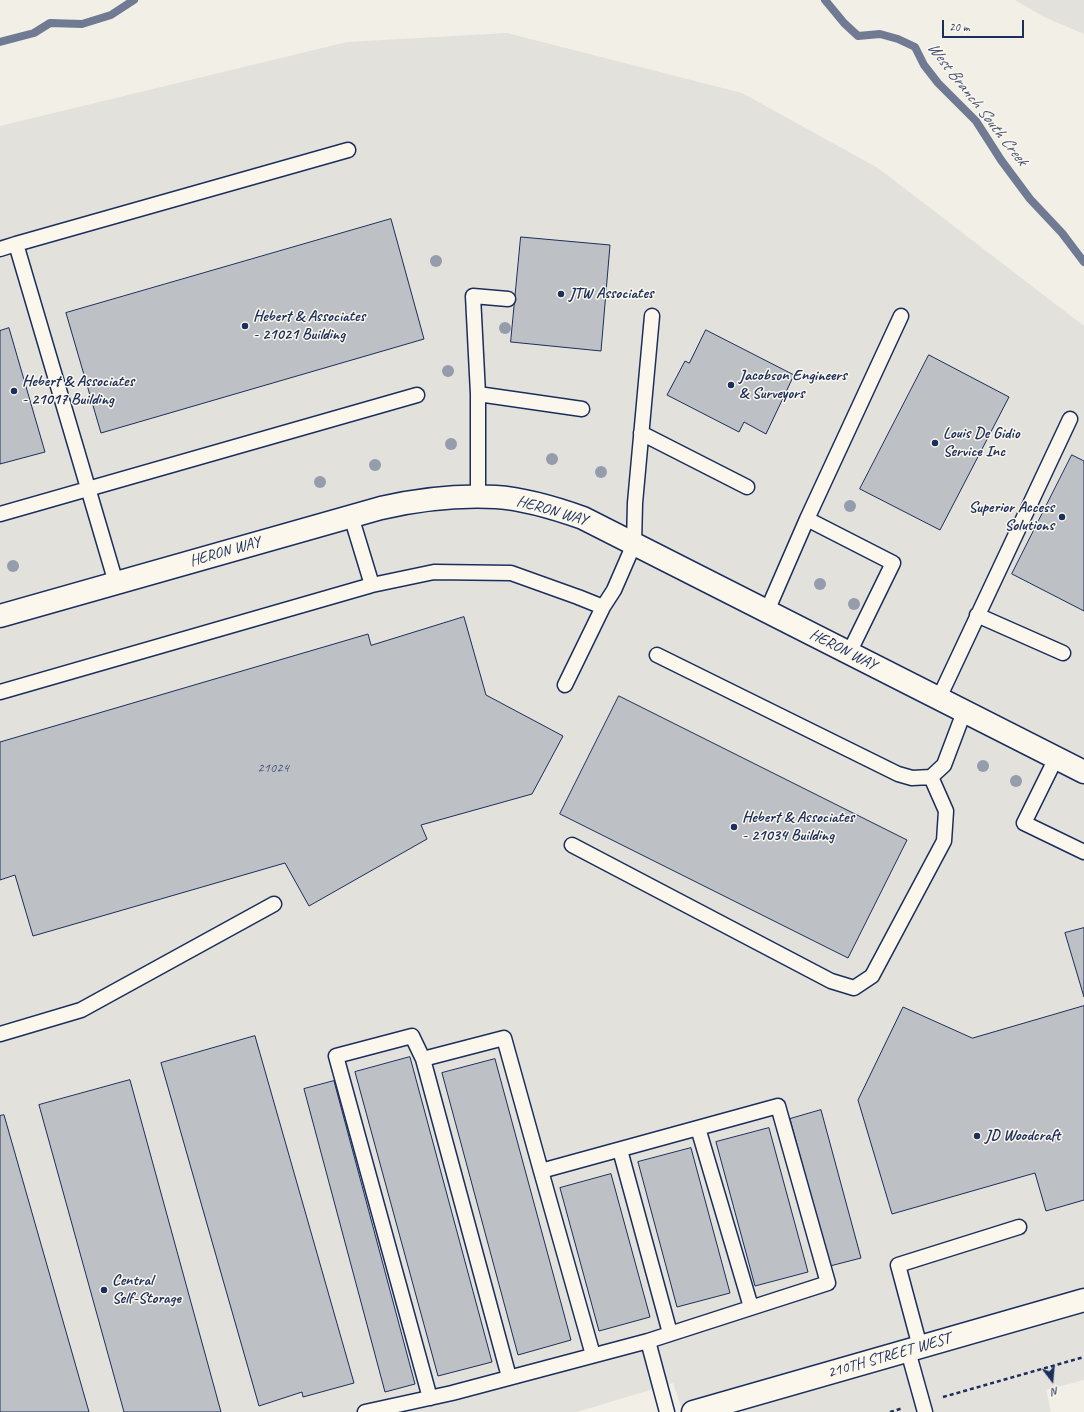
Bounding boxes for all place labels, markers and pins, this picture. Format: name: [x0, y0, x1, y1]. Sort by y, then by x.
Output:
place label: JTW Associates: [569, 284, 653, 304]
marker: JTW Associates: [556, 289, 566, 299]
place label: Hebert & Associates - 21021 Building: [253, 307, 365, 345]
marker: Hebert & Associates - 21021 Building: [240, 321, 250, 331]
place label: Jacobson Engineers & Surveyors: [739, 366, 847, 404]
place label: Hebert & Associates - 21017 Building: [22, 372, 134, 410]
marker: Jacobson Engineers & Surveyors: [726, 380, 736, 390]
marker: Hebert & Associates - 21017 Building: [9, 386, 19, 396]
place label: Louis De Gidio Service Inc: [943, 424, 1019, 462]
marker: Louis De Gidio Service Inc: [930, 438, 940, 448]
place label: Superior Access Solutions: [968, 498, 1054, 536]
marker: Superior Access Solutions: [1057, 512, 1067, 522]
place label: Hebert & Associates - 21034 Building: [742, 808, 854, 846]
marker: Hebert & Associates - 21034 Building: [729, 822, 739, 832]
place label: JD Woodcraft: [985, 1126, 1060, 1146]
marker: JD Woodcraft: [972, 1131, 982, 1141]
place label: Central Self-Storage: [112, 1271, 181, 1309]
marker: Central Self-Storage: [99, 1285, 109, 1295]

